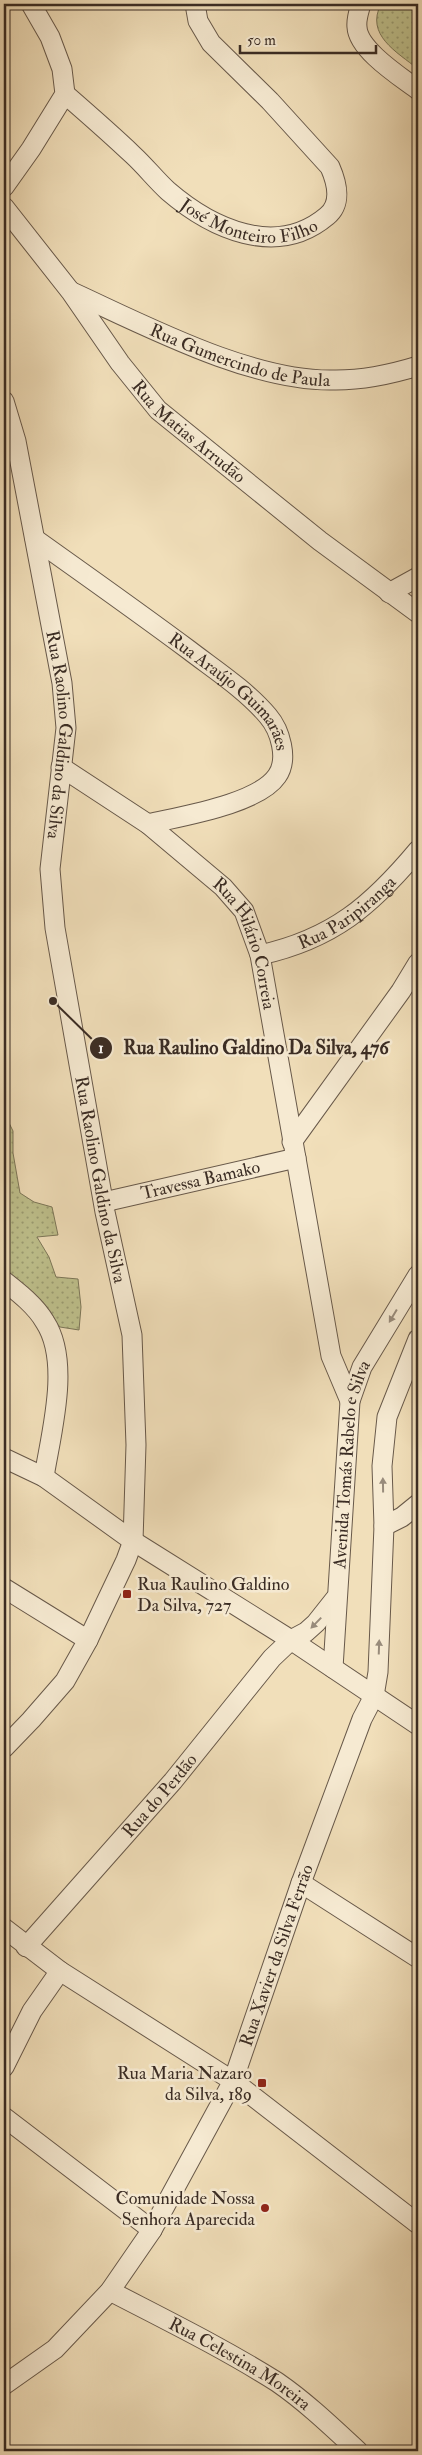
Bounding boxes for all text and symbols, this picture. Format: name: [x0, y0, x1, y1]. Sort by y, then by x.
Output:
scale bar: [240, 22, 376, 54]
text: 50 m: [247, 31, 276, 50]
street label: José Monteiro Filho: [175, 193, 322, 248]
street label: Rua Gumercindo de Paula: [146, 318, 331, 392]
street label: Rua Matias Arrudão: [127, 375, 251, 488]
street label: Rua Araújo Guimarães: [164, 627, 294, 752]
street label: Rua Raolino Galdino da Silva: [41, 629, 78, 841]
street label: Rua Paripiranga: [294, 870, 401, 954]
street label: Rua Hilário Correia: [208, 872, 281, 1012]
callout: Rua Raulino Galdino Da Silva, 476: [89, 1031, 399, 1065]
text: Rua Raulino Galdino Da Silva, 476: [123, 1036, 390, 1060]
text: 1: [98, 1039, 104, 1058]
street label: Rua Raolino Galdino da Silva: [70, 1074, 132, 1286]
street label: Travessa Bamako: [139, 1155, 263, 1205]
one-way arrow: [388, 1310, 397, 1323]
street label: Avenida Tomás Rabelo e Silva: [328, 1355, 376, 1570]
one-way arrow: [379, 1477, 387, 1493]
place label: Rua Raulino Galdino Da Silva, 727: [137, 1573, 290, 1617]
marker: Rua Raulino Galdino Da Silva, 727: [121, 1588, 133, 1600]
one-way arrow: [310, 1616, 322, 1628]
one-way arrow: [376, 1639, 384, 1655]
street label: Rua do Perdão: [117, 1749, 202, 1842]
street label: Rua Xavier da Silva Ferrão: [234, 1861, 319, 2049]
place label: Rua Maria Nazaro da Silva, 189: [117, 2062, 252, 2106]
marker: Rua Maria Nazaro da Silva, 189: [256, 2077, 268, 2089]
place label: Comunidade Nossa Senhora Aparecida: [116, 2187, 256, 2231]
marker: Comunidade Nossa Senhora Aparecida: [259, 2202, 271, 2214]
street label: Rua Celestina Moreira: [165, 2312, 316, 2416]

